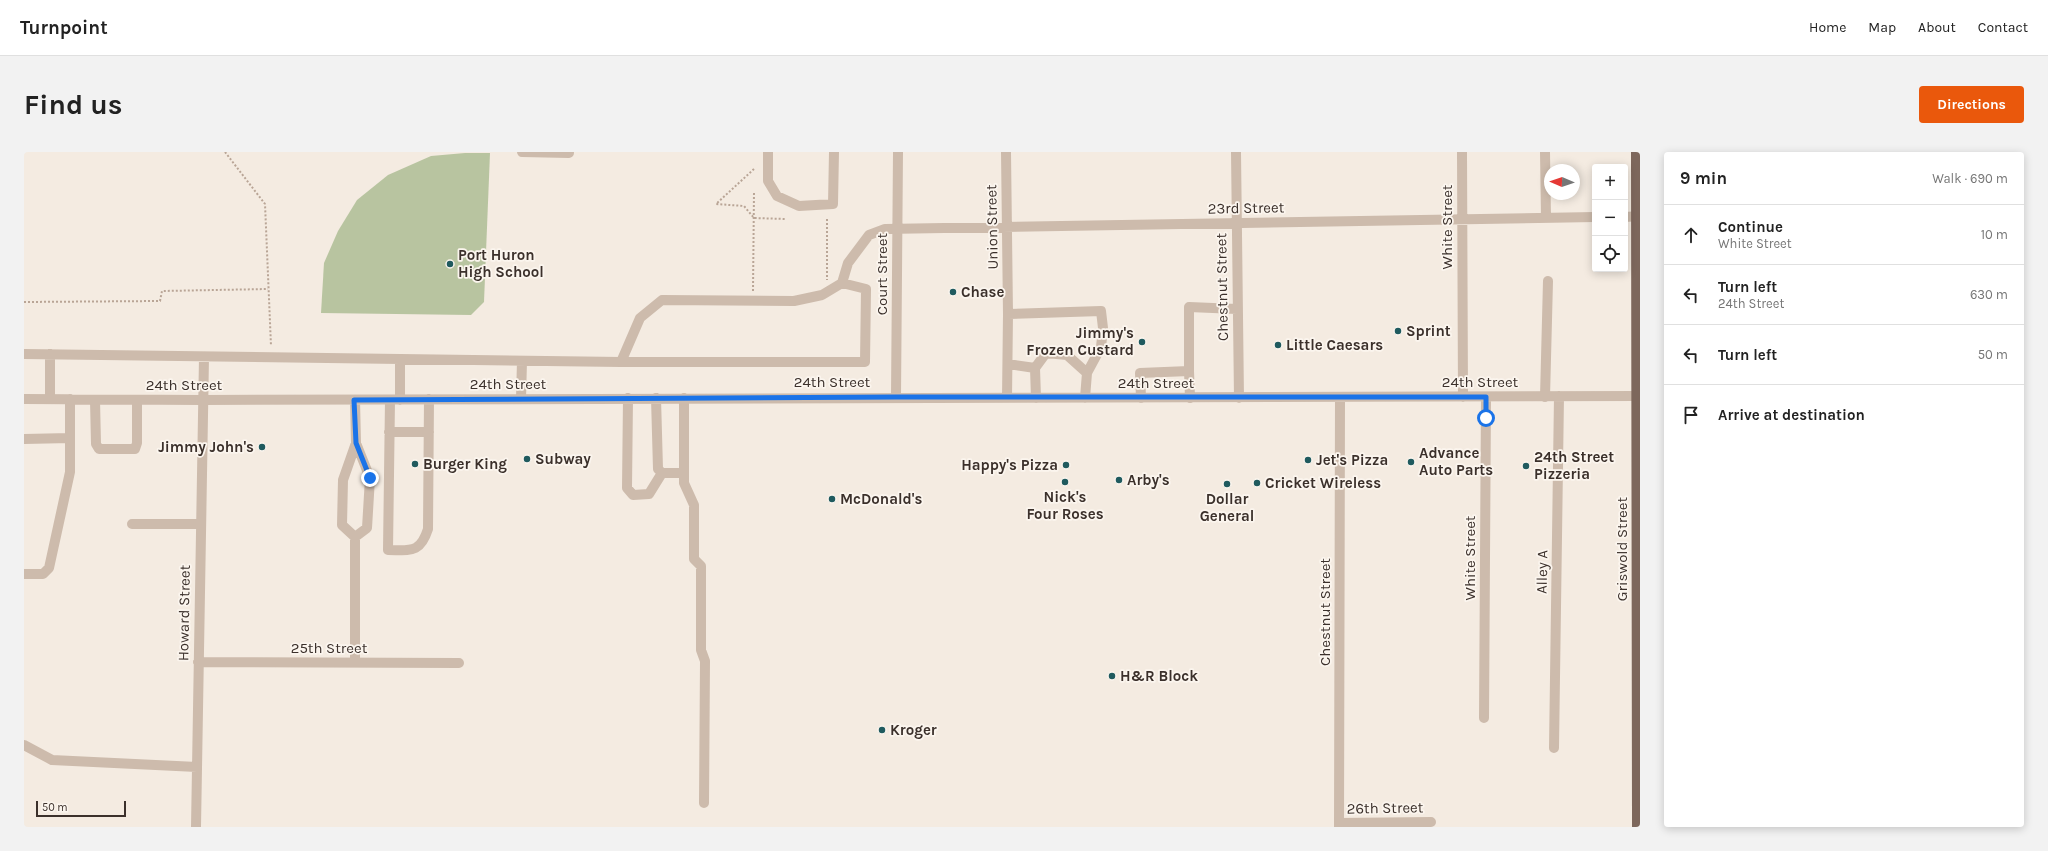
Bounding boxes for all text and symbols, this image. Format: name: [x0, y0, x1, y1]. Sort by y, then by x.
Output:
text: Turnpoint: [20, 17, 108, 39]
text: Home: [1809, 19, 1846, 36]
text: Map: [1868, 19, 1896, 36]
text: About: [1918, 19, 1956, 36]
text: Contact: [1978, 19, 2028, 36]
button: Directions: [1919, 86, 2024, 123]
text: Find us: [24, 88, 123, 121]
north arrow: [1544, 164, 1580, 200]
map controls: [1592, 164, 1628, 272]
button: +: [1592, 164, 1628, 200]
text: 9 min: [1680, 168, 1727, 188]
text: Walk · 690 m: [1932, 171, 2008, 186]
street label: Union Street: [982, 184, 1002, 270]
street label: White Street: [1438, 184, 1456, 270]
street label: 23rd Street: [1208, 198, 1285, 218]
button: −: [1592, 200, 1628, 236]
text: Continue: [1718, 218, 1783, 236]
icon: ahead: [1680, 224, 1702, 246]
text: 10 m: [1981, 227, 2008, 242]
street label: Chestnut Street: [1212, 232, 1232, 341]
street label: Court Street: [873, 233, 891, 315]
button: locate: [1592, 236, 1628, 272]
text: White Street: [1718, 236, 1792, 251]
place label: Port Huron High School: [458, 246, 544, 281]
marker: Port Huron High School: [445, 259, 455, 269]
text: Turn left: [1718, 278, 1777, 296]
place label: Chase: [961, 283, 1005, 301]
icon: left: [1680, 284, 1702, 306]
marker: Chase: [948, 287, 958, 297]
text: 630 m: [1970, 287, 2008, 302]
text: 24th Street: [1718, 296, 1784, 311]
place label: Sprint: [1406, 322, 1451, 340]
place label: Jimmy's Frozen Custard: [1026, 324, 1134, 359]
marker: Sprint: [1393, 326, 1403, 336]
place label: Little Caesars: [1286, 336, 1383, 354]
marker: Jimmy's Frozen Custard: [1137, 337, 1147, 347]
marker: Little Caesars: [1273, 340, 1283, 350]
icon: left: [1680, 344, 1702, 366]
text: Turn left: [1718, 346, 1777, 364]
text: 50 m: [1978, 347, 2008, 362]
street label: 24th Street: [794, 373, 871, 391]
street label: 24th Street: [1442, 373, 1519, 391]
street label: 24th Street: [1118, 374, 1195, 392]
street label: 24th Street: [470, 375, 547, 393]
street label: 24th Street: [146, 376, 223, 394]
icon: arrive: [1680, 404, 1702, 426]
text: Arrive at destination: [1718, 406, 1865, 424]
route start: [1477, 409, 1495, 427]
place label: Jimmy John's: [158, 438, 254, 456]
marker: Jimmy John's: [257, 442, 267, 452]
place label: Advance Auto Parts: [1419, 444, 1493, 479]
place label: 24th Street Pizzeria: [1534, 448, 1614, 483]
place label: Subway: [535, 450, 591, 468]
place label: Jet's Pizza: [1316, 451, 1388, 469]
marker: Subway: [522, 454, 532, 464]
place label: Burger King: [423, 455, 507, 473]
marker: Jet's Pizza: [1303, 455, 1313, 465]
place label: Happy's Pizza: [961, 456, 1058, 474]
marker: Advance Auto Parts: [1406, 457, 1416, 467]
marker: Burger King: [410, 459, 420, 469]
marker: Happy's Pizza: [1061, 460, 1071, 470]
marker: 24th Street Pizzeria: [1521, 461, 1531, 471]
route end: [361, 469, 379, 487]
place label: Arby's: [1127, 471, 1170, 489]
place label: Cricket Wireless: [1265, 474, 1381, 492]
marker: Arby's: [1114, 475, 1124, 485]
marker: Nick's Four Roses: [1060, 477, 1070, 487]
marker: Cricket Wireless: [1252, 478, 1262, 488]
marker: Dollar General: [1222, 479, 1232, 489]
place label: Nick's Four Roses: [1026, 488, 1104, 523]
place label: McDonald's: [840, 490, 922, 508]
place label: Dollar General: [1200, 490, 1254, 525]
marker: McDonald's: [827, 494, 837, 504]
street label: Griswold Street: [1613, 496, 1631, 601]
street label: White Street: [1461, 515, 1479, 601]
street label: Alley A: [1533, 550, 1551, 594]
street label: Chestnut Street: [1316, 558, 1334, 666]
street label: Howard Street: [174, 564, 194, 661]
street label: 25th Street: [291, 639, 368, 657]
place label: H&R Block: [1120, 667, 1198, 685]
marker: H&R Block: [1107, 671, 1117, 681]
place label: Kroger: [890, 721, 937, 739]
marker: Kroger: [877, 725, 887, 735]
street label: 26th Street: [1346, 798, 1424, 818]
scale bar: [36, 799, 126, 818]
text: 50 m: [42, 801, 68, 814]

